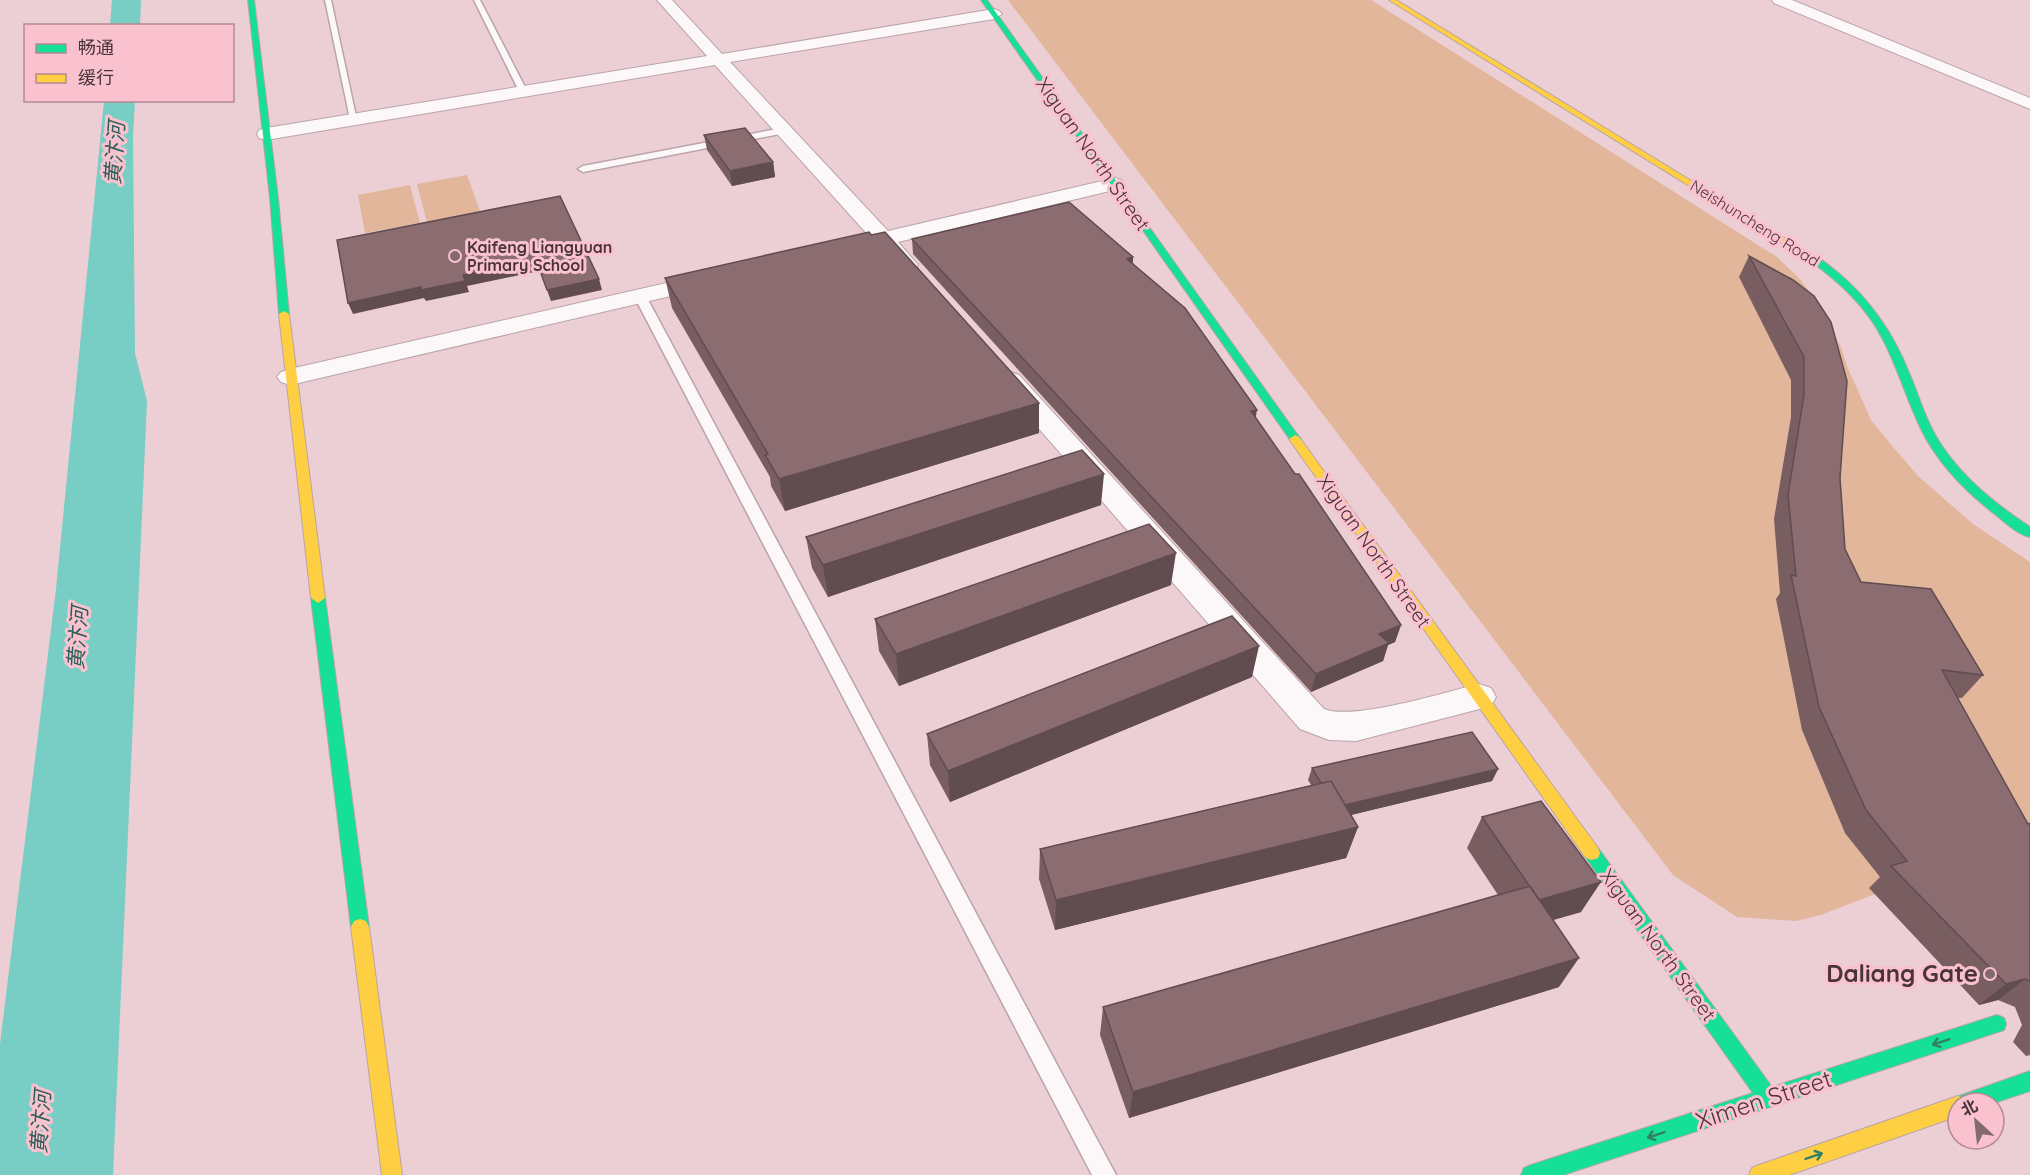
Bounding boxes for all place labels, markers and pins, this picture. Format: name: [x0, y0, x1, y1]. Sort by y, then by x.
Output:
place label: Kaifeng Liangyuan Primary School: [467, 237, 612, 275]
marker: Kaifeng Liangyuan Primary School: [448, 249, 462, 263]
place label: Daliang Gate: [1826, 958, 1978, 988]
marker: Daliang Gate: [1983, 967, 1997, 981]

